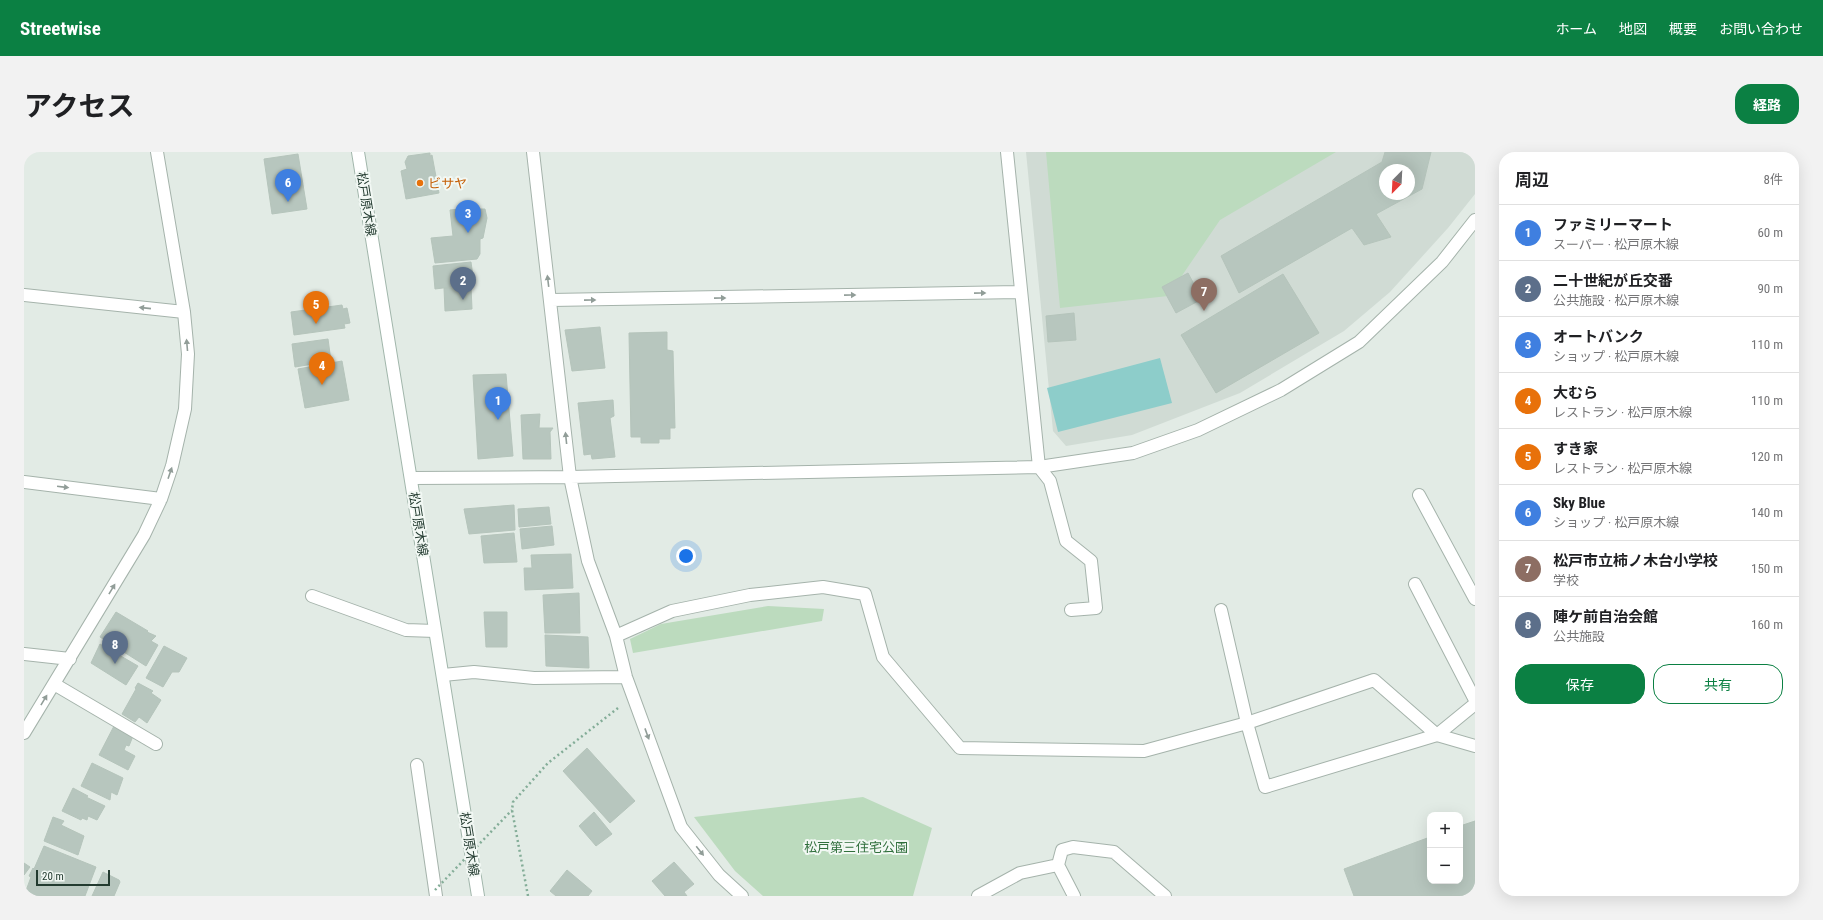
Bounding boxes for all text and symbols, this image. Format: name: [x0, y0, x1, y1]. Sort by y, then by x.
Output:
text: Streetwise: [20, 17, 101, 40]
text: ホーム: [1555, 21, 1597, 37]
text: 地図: [1619, 21, 1647, 37]
text: 概要: [1669, 21, 1697, 37]
text: お問い合わせ: [1719, 21, 1803, 37]
button: 経路: [1735, 84, 1799, 124]
text: アクセス: [24, 90, 135, 123]
north arrow: [1379, 164, 1415, 200]
pin: 6: [275, 169, 301, 202]
text: 周辺: [1515, 170, 1549, 190]
street label: 松戸原木線: [354, 171, 379, 237]
text: 8件: [1764, 172, 1783, 187]
place label: ビサヤ: [428, 176, 467, 191]
marker: ビサヤ: [415, 178, 425, 188]
pin: 3: [455, 200, 481, 233]
text: ファミリーマート: [1553, 216, 1673, 234]
text: 1: [1525, 225, 1531, 240]
text: 60 m: [1757, 225, 1783, 240]
text: スーパー · 松戸原木線: [1553, 237, 1679, 252]
pin: 2: [450, 267, 476, 300]
text: 二十世紀が丘交番: [1553, 272, 1673, 290]
one-way arrow: [545, 275, 552, 287]
pin: 7: [1191, 278, 1217, 311]
text: 2: [1525, 281, 1531, 296]
text: 90 m: [1757, 281, 1783, 296]
one-way arrow: [974, 290, 987, 296]
pin: 5: [303, 291, 329, 324]
one-way arrow: [844, 292, 857, 298]
text: 公共施設 · 松戸原木線: [1553, 293, 1679, 308]
one-way arrow: [714, 294, 726, 301]
one-way arrow: [584, 297, 597, 303]
one-way arrow: [139, 305, 151, 311]
text: オートバンク: [1553, 328, 1644, 346]
text: 3: [1525, 337, 1531, 352]
text: 110 m: [1751, 337, 1783, 352]
one-way arrow: [184, 339, 190, 351]
text: ショップ · 松戸原木線: [1553, 349, 1679, 364]
pin: 4: [309, 352, 335, 385]
text: 大むら: [1553, 384, 1598, 402]
pin: 1: [485, 387, 511, 420]
text: 4: [1525, 393, 1531, 408]
text: 110 m: [1751, 393, 1783, 408]
text: レストラン · 松戸原木線: [1553, 405, 1692, 420]
one-way arrow: [562, 432, 569, 445]
text: すき家: [1553, 440, 1598, 458]
text: 5: [1525, 449, 1531, 464]
text: 120 m: [1751, 449, 1783, 464]
text: レストラン · 松戸原木線: [1553, 461, 1692, 476]
one-way arrow: [167, 467, 173, 479]
one-way arrow: [57, 484, 69, 490]
street label: 松戸原木線: [406, 491, 431, 557]
text: Sky Blue: [1553, 494, 1605, 512]
text: 6: [1525, 505, 1531, 520]
text: 140 m: [1751, 505, 1783, 520]
text: ショップ · 松戸原木線: [1553, 515, 1679, 530]
your location: [676, 546, 696, 566]
text: 松戸市立柿ノ木台小学校: [1553, 552, 1718, 570]
text: 7: [1525, 561, 1531, 576]
text: 150 m: [1751, 561, 1783, 576]
text: 学校: [1553, 573, 1579, 588]
one-way arrow: [108, 583, 115, 595]
text: 陣ケ前自治会館: [1553, 608, 1658, 626]
text: 8: [1525, 617, 1531, 632]
text: 160 m: [1751, 617, 1783, 632]
text: 公共施設: [1553, 629, 1605, 644]
pin: 8: [102, 631, 128, 664]
button: 保存: [1515, 664, 1645, 704]
button: 共有: [1653, 664, 1783, 704]
one-way arrow: [41, 694, 48, 706]
one-way arrow: [644, 728, 650, 740]
street label: 松戸原木線: [457, 811, 482, 877]
map controls: [1427, 812, 1463, 884]
button: +: [1427, 812, 1463, 848]
park label: 松戸第三住宅公園: [804, 840, 908, 855]
one-way arrow: [695, 845, 704, 856]
button: −: [1427, 848, 1463, 884]
scale bar: [36, 868, 110, 887]
text: 20 m: [42, 870, 64, 883]

